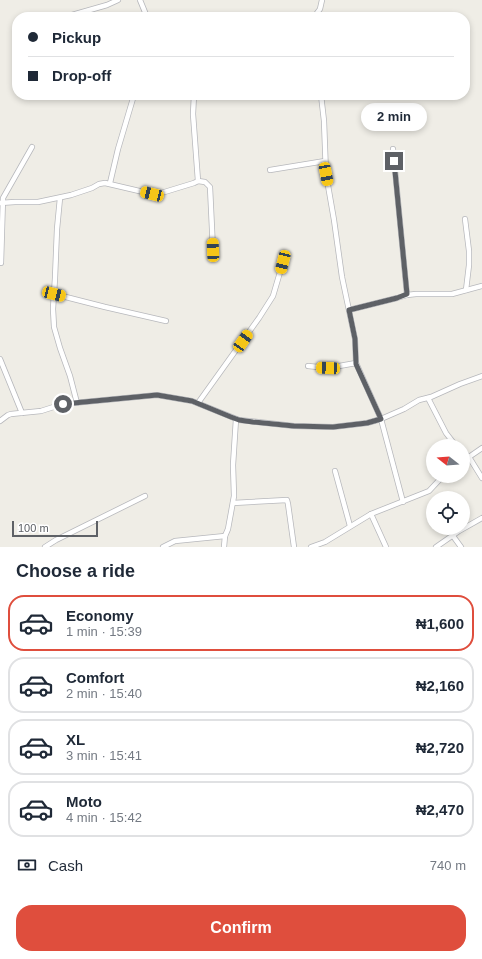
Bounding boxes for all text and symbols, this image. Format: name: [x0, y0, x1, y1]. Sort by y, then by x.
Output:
text: Pickup: [52, 29, 101, 46]
text: Drop-off: [52, 67, 111, 84]
callout: 2 min: [361, 103, 427, 131]
text: 2 min: [377, 109, 411, 124]
route end: [385, 152, 403, 170]
car: [318, 161, 334, 187]
car: [139, 185, 165, 203]
car: [207, 238, 219, 262]
car: [274, 249, 292, 275]
car: [41, 285, 67, 303]
car: [231, 328, 255, 354]
car: [316, 362, 340, 374]
route start: [54, 395, 72, 413]
north arrow: [426, 439, 470, 483]
map controls: [426, 439, 470, 535]
button: locate: [426, 491, 470, 535]
scale bar: [12, 519, 98, 538]
text: 100 m: [18, 522, 49, 534]
text: Choose a ride: [16, 561, 135, 581]
icon: car: [18, 605, 54, 641]
text: Economy: [66, 607, 134, 624]
text: ₦1,600: [416, 615, 464, 632]
text: 1 min · 15:39: [66, 624, 142, 639]
icon: car: [18, 667, 54, 703]
text: Comfort: [66, 669, 124, 686]
text: ₦2,160: [416, 677, 464, 694]
text: 2 min · 15:40: [66, 686, 142, 701]
icon: car: [18, 729, 54, 765]
text: XL: [66, 731, 85, 748]
text: ₦2,720: [416, 739, 464, 756]
text: 3 min · 15:41: [66, 748, 142, 763]
icon: car: [18, 791, 54, 827]
text: Moto: [66, 793, 102, 810]
text: ₦2,470: [416, 801, 464, 818]
text: 4 min · 15:42: [66, 810, 142, 825]
icon: cash: [16, 854, 38, 876]
text: Cash: [48, 857, 83, 874]
text: 740 m: [430, 858, 466, 873]
button: Confirm: [16, 905, 466, 951]

